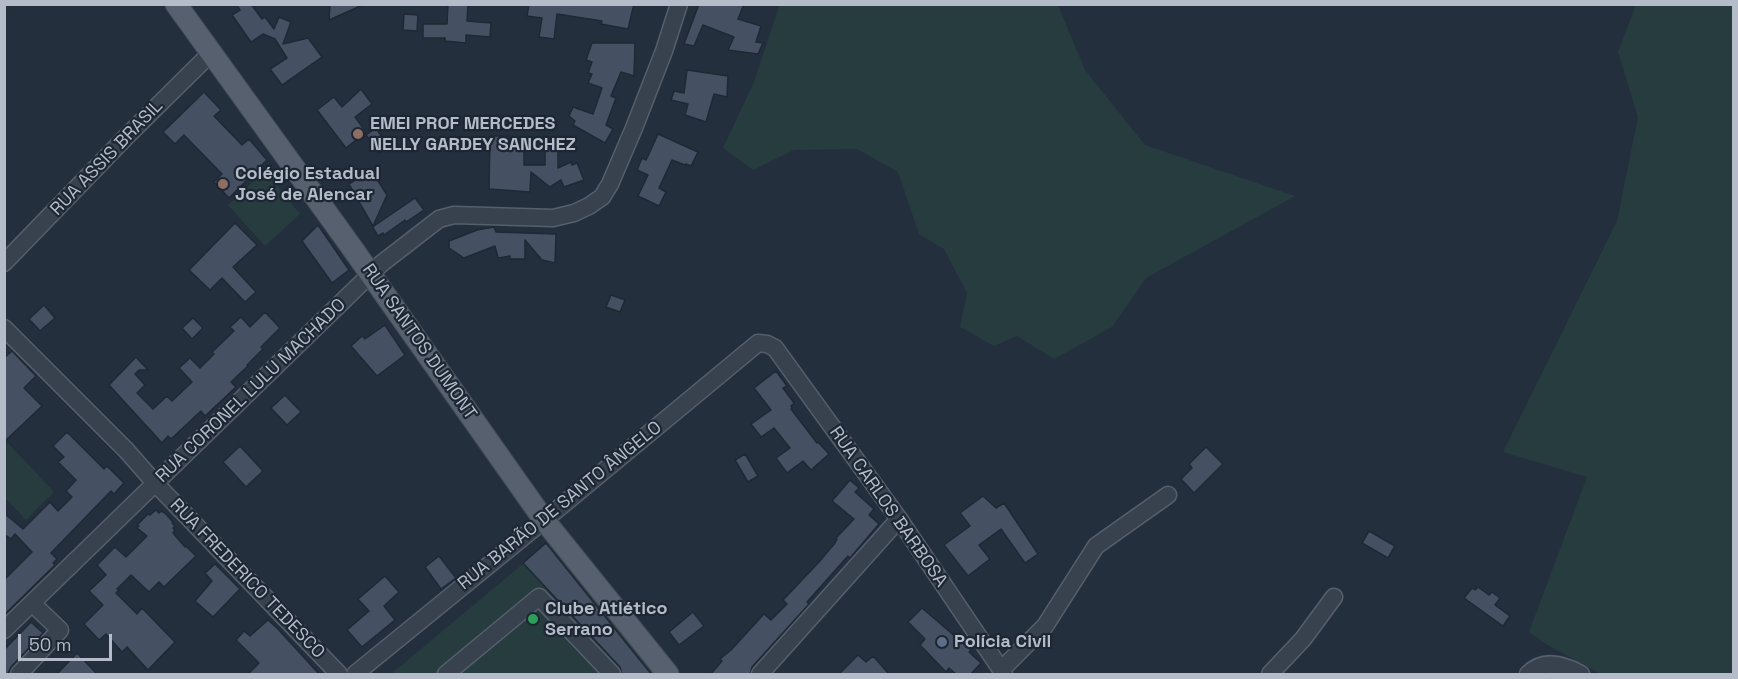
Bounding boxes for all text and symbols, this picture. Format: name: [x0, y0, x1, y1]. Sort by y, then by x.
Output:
street label: RUA ASSIS BRASIL: [46, 96, 168, 220]
place label: EMEI PROF MERCEDES NELLY GARDEY SANCHEZ: [370, 113, 576, 156]
marker: EMEI PROF MERCEDES NELLY GARDEY SANCHEZ: [351, 127, 365, 141]
place label: Colégio Estadual José de Alencar: [235, 163, 380, 206]
marker: Colégio Estadual José de Alencar: [216, 177, 230, 191]
street label: RUA SANTOS DUMONT: [357, 260, 481, 424]
street label: RUA CORONEL LULU MACHADO: [152, 294, 350, 488]
street label: RUA BARÃO DE SANTO ÂNGELO: [454, 417, 666, 595]
street label: RUA CARLOS BARBOSA: [824, 423, 952, 591]
street label: RUA FREDERICO TEDESCO: [165, 495, 329, 663]
place label: Clube Atlético Serrano: [545, 598, 668, 640]
marker: Clube Atlético Serrano: [526, 612, 540, 626]
scale bar: [21, 622, 116, 660]
place label: Polícia Civil: [954, 631, 1051, 653]
text: 50 m: [29, 633, 71, 656]
marker: Polícia Civil: [935, 635, 949, 649]

